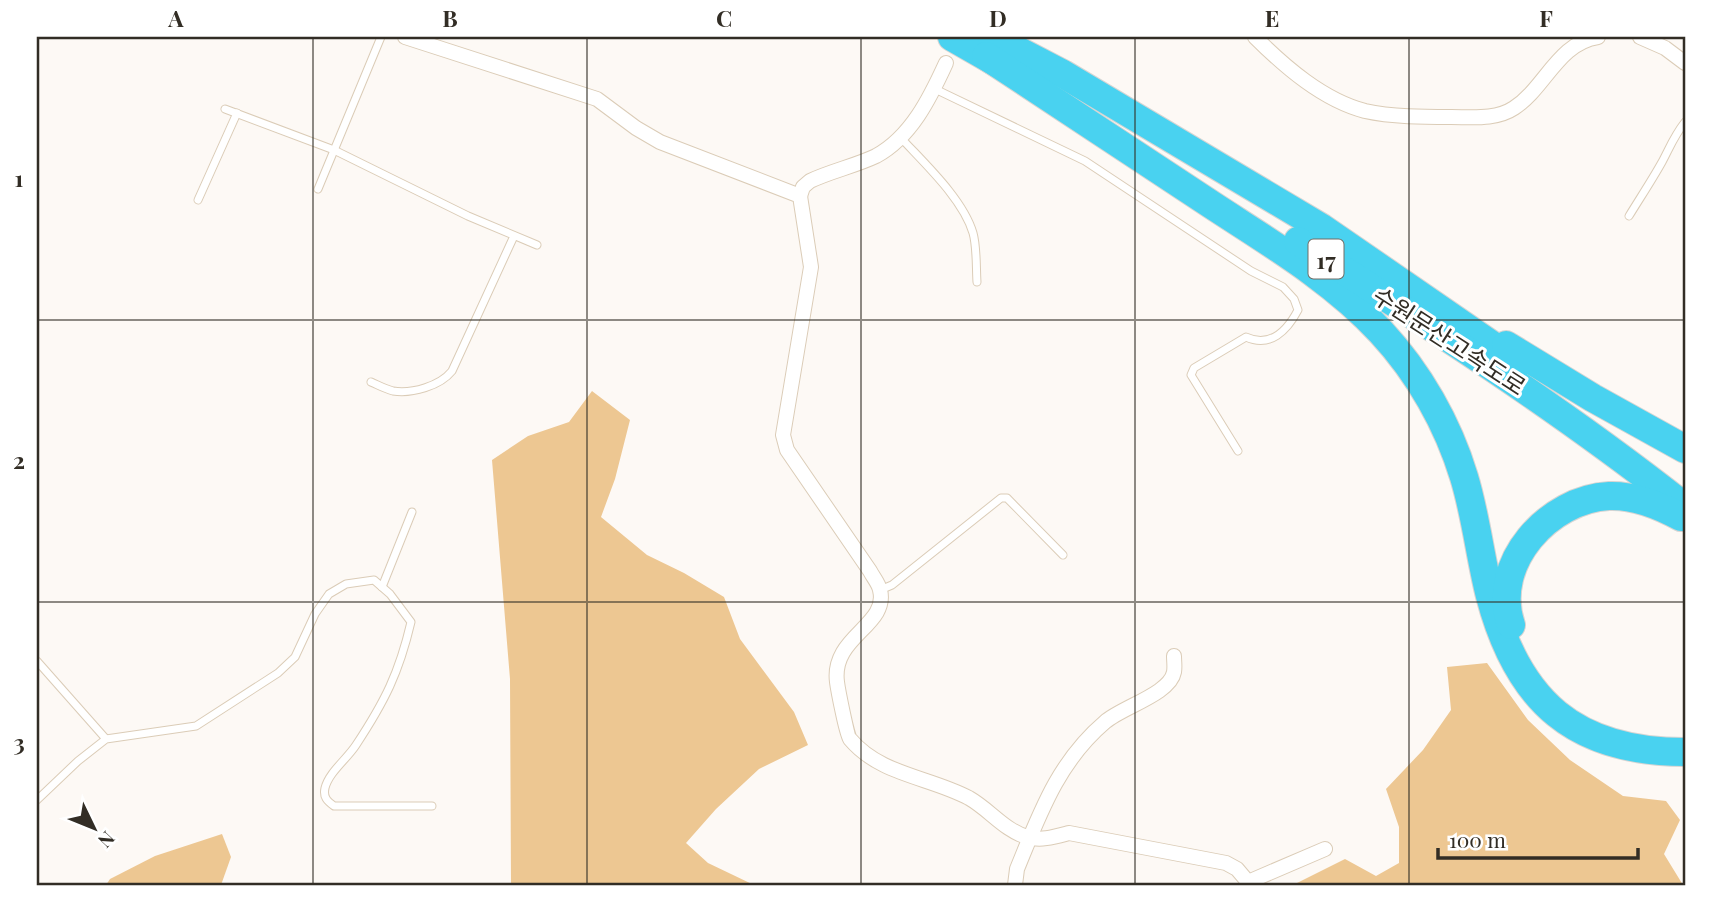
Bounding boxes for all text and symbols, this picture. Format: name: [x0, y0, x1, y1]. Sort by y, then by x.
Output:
text: A: [167, 2, 184, 33]
text: B: [442, 2, 458, 33]
text: C: [716, 2, 732, 33]
text: D: [989, 2, 1007, 33]
text: E: [1265, 2, 1279, 33]
text: F: [1539, 2, 1553, 33]
text: 1: [15, 162, 24, 193]
road number: 17: [1308, 240, 1344, 278]
street label: 수원문산고속도로: [1367, 278, 1533, 402]
text: 2: [13, 444, 25, 475]
text: 3: [13, 726, 25, 757]
north arrow: [60, 792, 130, 862]
scale bar: [1438, 817, 1638, 861]
text: 100 m: [1449, 825, 1506, 853]
text: N: [93, 826, 121, 854]

